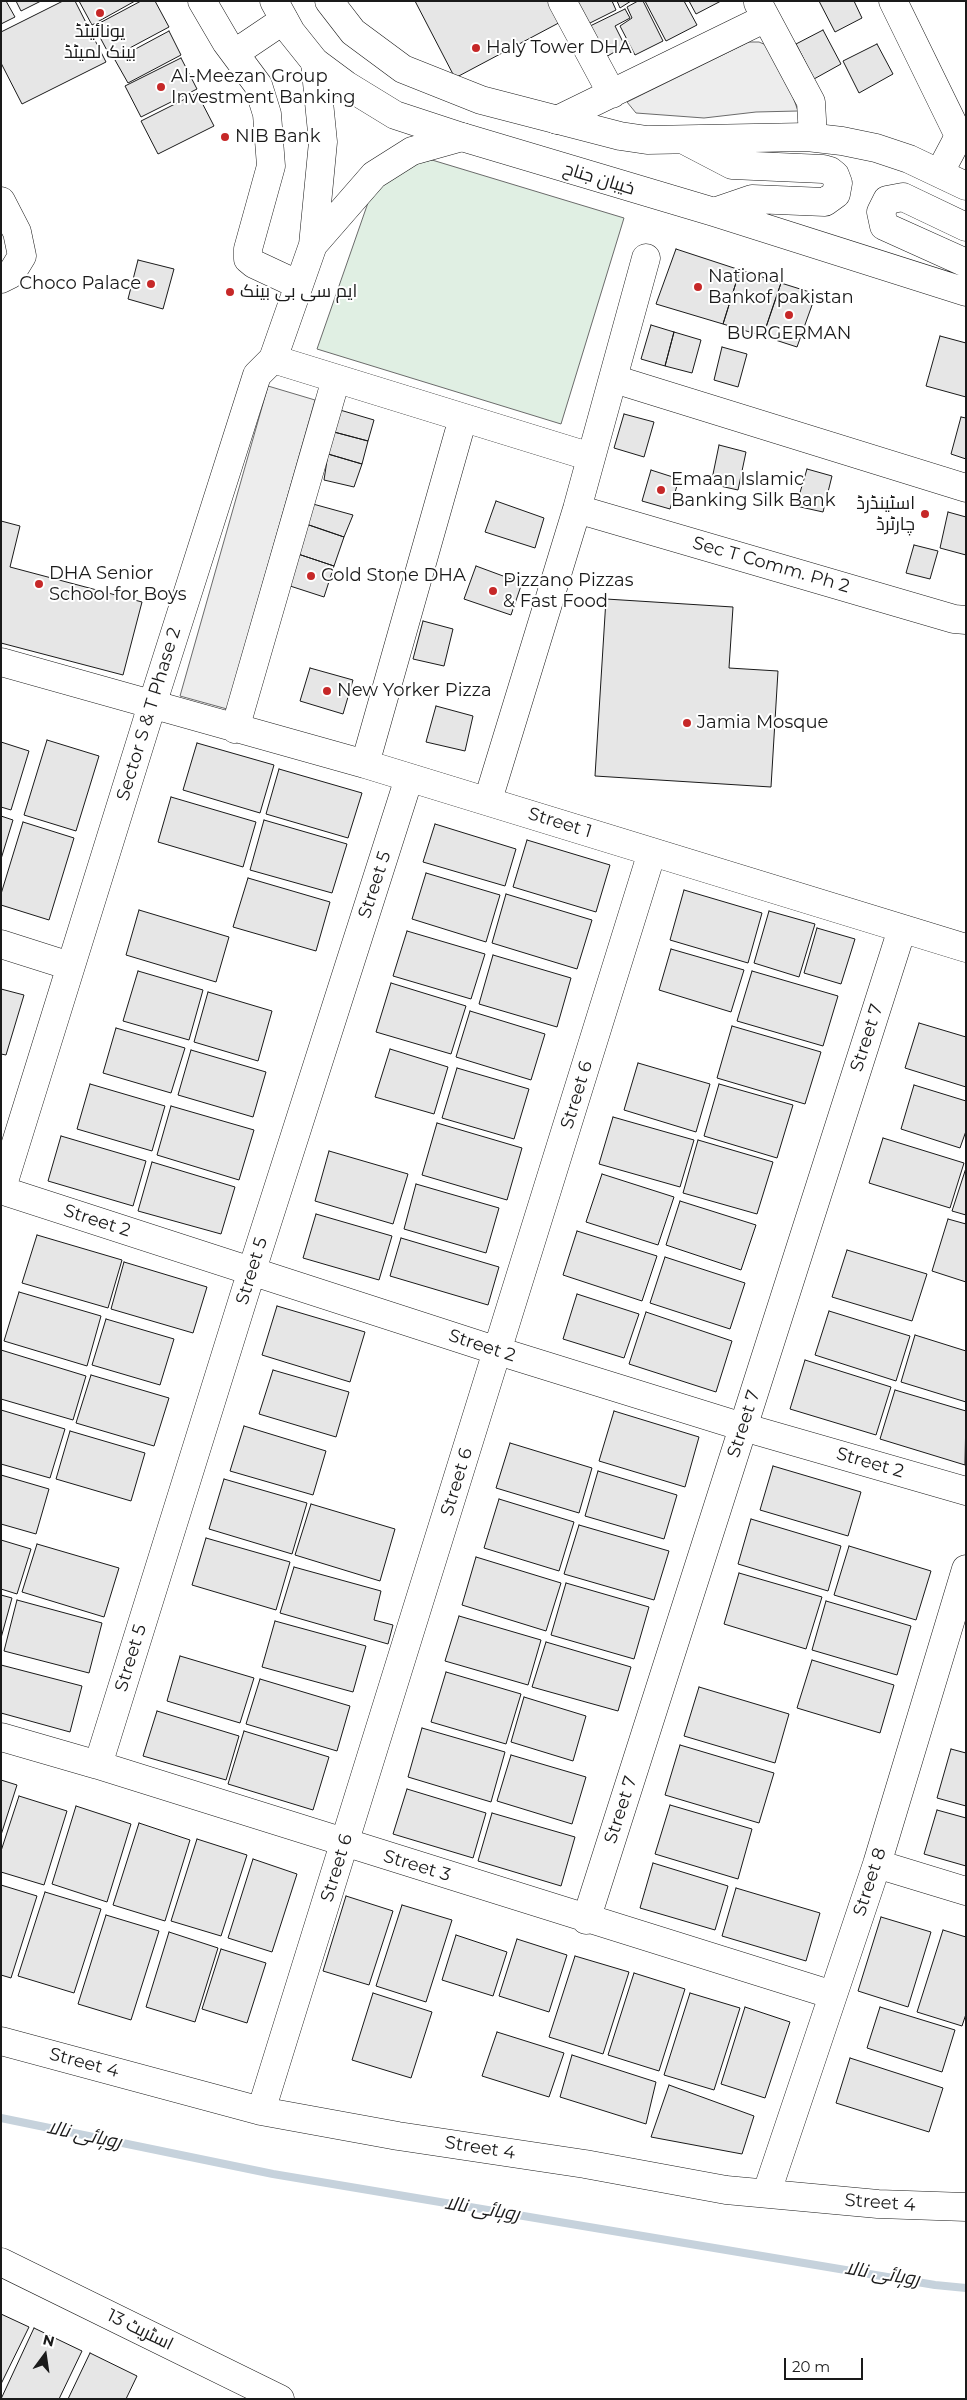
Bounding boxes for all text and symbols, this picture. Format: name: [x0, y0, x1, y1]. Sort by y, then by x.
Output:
marker: یونائیٹڈ بینک لمیٹڈ: [94, 7, 106, 19]
place label: یونائیٹڈ بینک لمیٹڈ: [64, 21, 136, 64]
place label: Haly Tower DHA: [486, 37, 632, 59]
marker: Haly Tower DHA: [470, 42, 482, 54]
place label: Al-Meezan Group Investment Banking: [171, 66, 355, 108]
marker: Al-Meezan Group Investment Banking: [155, 81, 167, 93]
place label: NIB Bank: [235, 126, 320, 148]
marker: NIB Bank: [219, 131, 231, 143]
street label: خیبان جناح: [561, 158, 637, 200]
place label: National Bankof pakistan: [708, 266, 854, 308]
place label: Choco Palace: [19, 273, 141, 295]
marker: Choco Palace: [145, 278, 157, 290]
place label: ایم سی بی بینک: [240, 281, 357, 303]
marker: National Bankof pakistan: [692, 281, 704, 293]
marker: ایم سی بی بینک: [224, 286, 236, 298]
marker: BURGERMAN: [783, 309, 795, 321]
place label: BURGERMAN: [727, 323, 851, 345]
place label: Emaan Islamic Banking Silk Bank: [671, 469, 836, 512]
marker: Emaan Islamic Banking Silk Bank: [655, 484, 667, 496]
place label: اسٹینڈرڈ چارٹرڈ: [856, 493, 915, 536]
marker: اسٹینڈرڈ چارٹرڈ: [919, 508, 931, 520]
street label: Sec T Comm. Ph 2: [690, 532, 852, 598]
place label: DHA Senior School for Boys: [49, 563, 187, 606]
place label: Cold Stone DHA: [321, 565, 466, 587]
marker: Cold Stone DHA: [305, 570, 317, 582]
place label: Pizzano Pizzas & Fast Food: [503, 570, 634, 612]
marker: DHA Senior School for Boys: [33, 578, 45, 590]
marker: Pizzano Pizzas & Fast Food: [487, 585, 499, 597]
street label: Sector S & T Phase 2: [112, 625, 186, 803]
place label: New Yorker Pizza: [337, 680, 492, 702]
marker: New Yorker Pizza: [321, 685, 333, 697]
place label: Jamia Mosque: [697, 712, 828, 734]
marker: Jamia Mosque: [681, 717, 693, 729]
street label: Street 1: [525, 803, 595, 843]
street label: Street 5: [354, 849, 396, 921]
street label: Street 7: [846, 1002, 888, 1074]
street label: Street 6: [556, 1058, 598, 1132]
street label: Street 2: [61, 1200, 133, 1242]
street label: Street 5: [232, 1235, 272, 1307]
street label: Street 2: [446, 1325, 518, 1367]
street label: Street 7: [723, 1388, 765, 1460]
street label: Street 2: [834, 1443, 906, 1483]
street label: Street 6: [436, 1445, 478, 1519]
street label: Street 5: [111, 1622, 151, 1694]
street label: Street 7: [600, 1774, 642, 1846]
street label: Street 6: [316, 1831, 358, 1905]
street label: Street 8: [849, 1845, 891, 1919]
street label: Street 3: [381, 1846, 453, 1886]
street label: Street 4: [47, 2043, 121, 2083]
water label: روہائی نالا: [45, 2116, 123, 2154]
street label: Street 4: [443, 2132, 517, 2164]
street label: Street 4: [844, 2190, 916, 2216]
water label: روہائی نالا: [443, 2192, 521, 2226]
water label: روہائی نالا: [843, 2257, 921, 2291]
street label: اسٹریٹ 13: [103, 2305, 177, 2355]
north arrow: [20, 2330, 70, 2380]
text: N: [41, 2330, 56, 2351]
scale bar: [787, 2348, 866, 2380]
text: 20 m: [792, 2357, 830, 2376]

